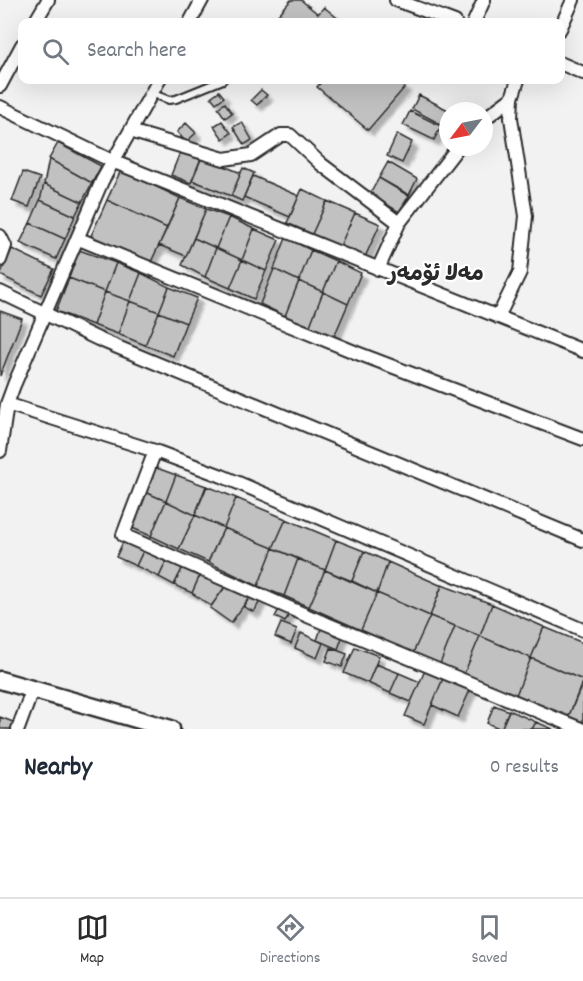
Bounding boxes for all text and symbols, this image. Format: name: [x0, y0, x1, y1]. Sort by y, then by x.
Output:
search box: [18, 18, 565, 84]
icon: search: [39, 35, 72, 68]
text: Search here: [87, 36, 186, 67]
north arrow: [439, 102, 493, 156]
district label: مەلا ئۆمەر: [386, 260, 484, 291]
text: Nearby: [24, 750, 92, 787]
text: 0 results: [490, 754, 559, 782]
tab: Map: [76, 911, 109, 970]
tab: Directions: [260, 911, 320, 970]
tab: Saved: [472, 911, 507, 970]

